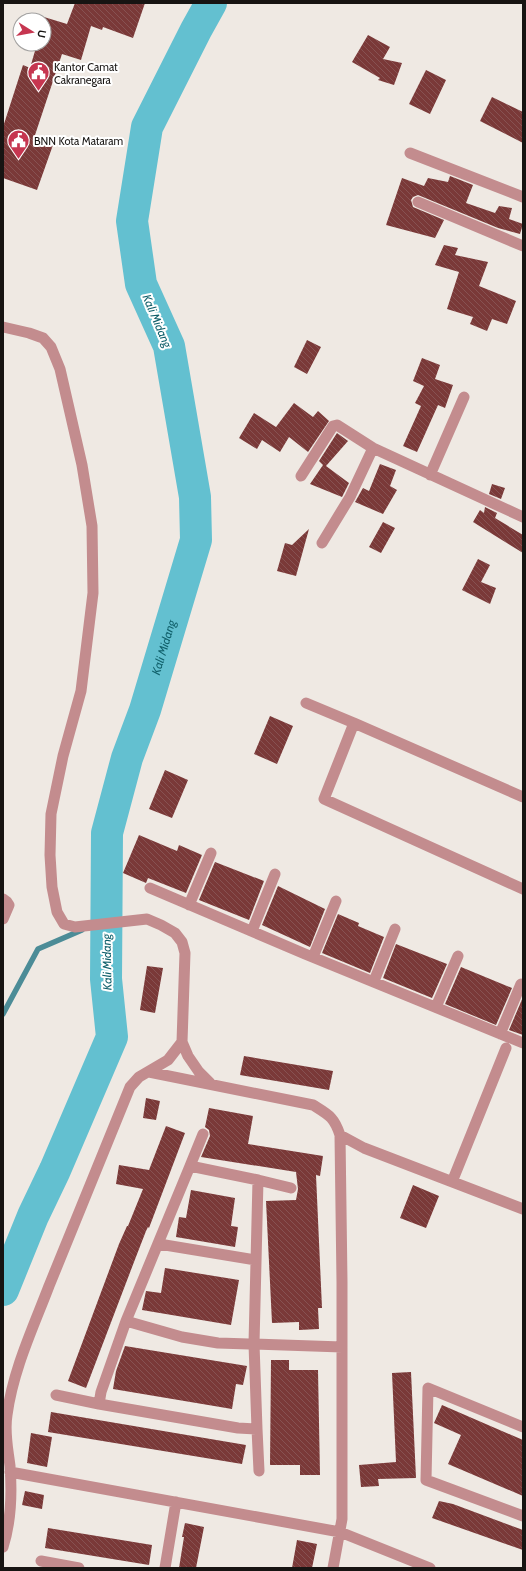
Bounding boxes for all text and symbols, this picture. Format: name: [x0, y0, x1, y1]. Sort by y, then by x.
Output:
north arrow: [12, 12, 52, 52]
text: U: [34, 29, 49, 39]
public building icon: Kantor Camat Cakranegara: [25, 60, 51, 93]
place label: Kantor Camat Cakranegara: [54, 60, 118, 87]
public building icon: BNN Kota Mataram: [6, 128, 32, 161]
place label: BNN Kota Mataram: [34, 134, 124, 148]
water label: Kali Midang: [139, 292, 176, 350]
water label: Kali Midang: [148, 618, 179, 677]
water label: Kali Midang: [98, 933, 114, 990]

